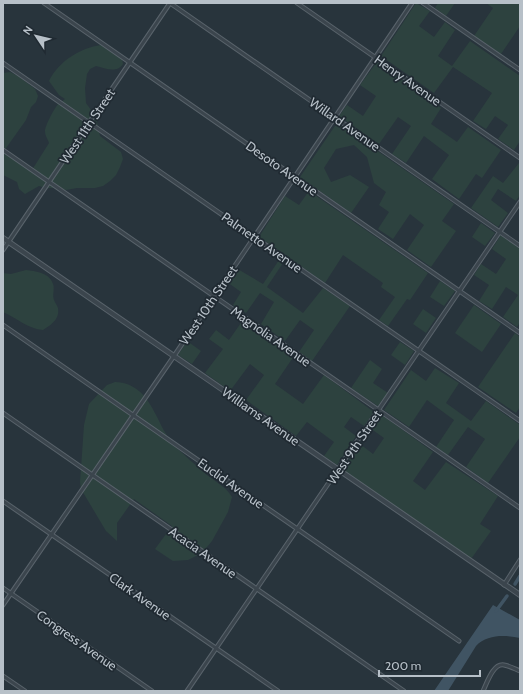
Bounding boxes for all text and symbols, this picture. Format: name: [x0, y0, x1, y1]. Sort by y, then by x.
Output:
north arrow: [16, 16, 56, 56]
text: N: [20, 23, 36, 37]
street label: Henry Avenue: [372, 51, 445, 109]
street label: West 11th Street: [56, 85, 118, 167]
street label: Willard Avenue: [307, 94, 384, 154]
street label: Desoto Avenue: [243, 137, 321, 199]
street label: Palmetto Avenue: [219, 208, 306, 276]
street label: West 10th Street: [176, 262, 241, 348]
street label: Magnolia Avenue: [228, 303, 314, 370]
street label: Williams Avenue: [219, 383, 303, 449]
street label: West 9th Street: [323, 406, 385, 487]
street label: Euclid Avenue: [195, 454, 267, 512]
street label: Acacia Avenue: [166, 523, 240, 581]
street label: Clark Avenue: [106, 569, 174, 623]
street label: Congress Avenue: [34, 606, 120, 674]
scale bar: [379, 652, 480, 678]
text: 200 m: [385, 658, 421, 673]

